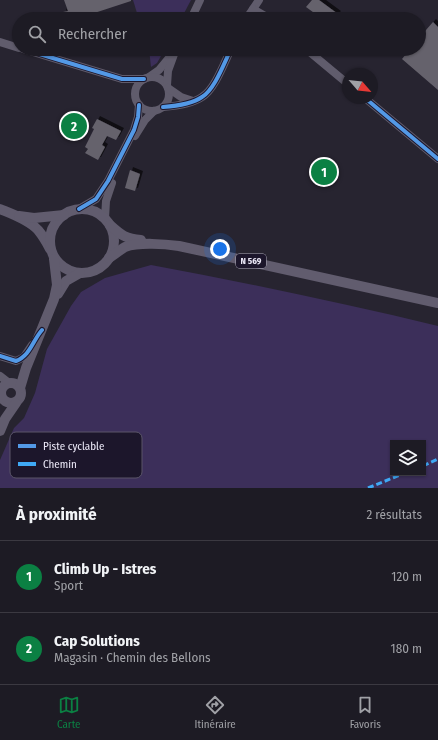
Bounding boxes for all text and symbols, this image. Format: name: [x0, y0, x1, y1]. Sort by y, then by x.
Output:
search box: [12, 12, 426, 56]
icon: search: [26, 23, 48, 45]
text: Rechercher: [58, 25, 127, 43]
north arrow: [342, 68, 378, 104]
pin: 2: [61, 111, 87, 141]
pin: 1: [311, 157, 337, 187]
your location: [210, 239, 230, 259]
road number: N 569: [236, 254, 266, 268]
legend: [10, 432, 142, 478]
text: Piste cyclable: [43, 440, 104, 453]
map controls: [390, 440, 426, 476]
button: layers: [390, 440, 426, 476]
text: Chemin: [43, 458, 77, 471]
text: À proximité: [16, 504, 97, 525]
text: 2 résultats: [367, 507, 422, 522]
text: Climb Up - Istres: [54, 560, 156, 578]
text: 1: [26, 569, 32, 584]
text: 120 m: [391, 569, 422, 584]
text: Sport: [54, 578, 83, 593]
text: Cap Solutions: [54, 632, 140, 650]
text: 2: [26, 641, 32, 656]
text: 180 m: [391, 641, 422, 656]
text: Magasin · Chemin des Bellons: [54, 650, 211, 665]
tab: Carte: [57, 694, 81, 731]
tab: Itinéraire: [195, 694, 236, 731]
tab: Favoris: [350, 694, 381, 731]

